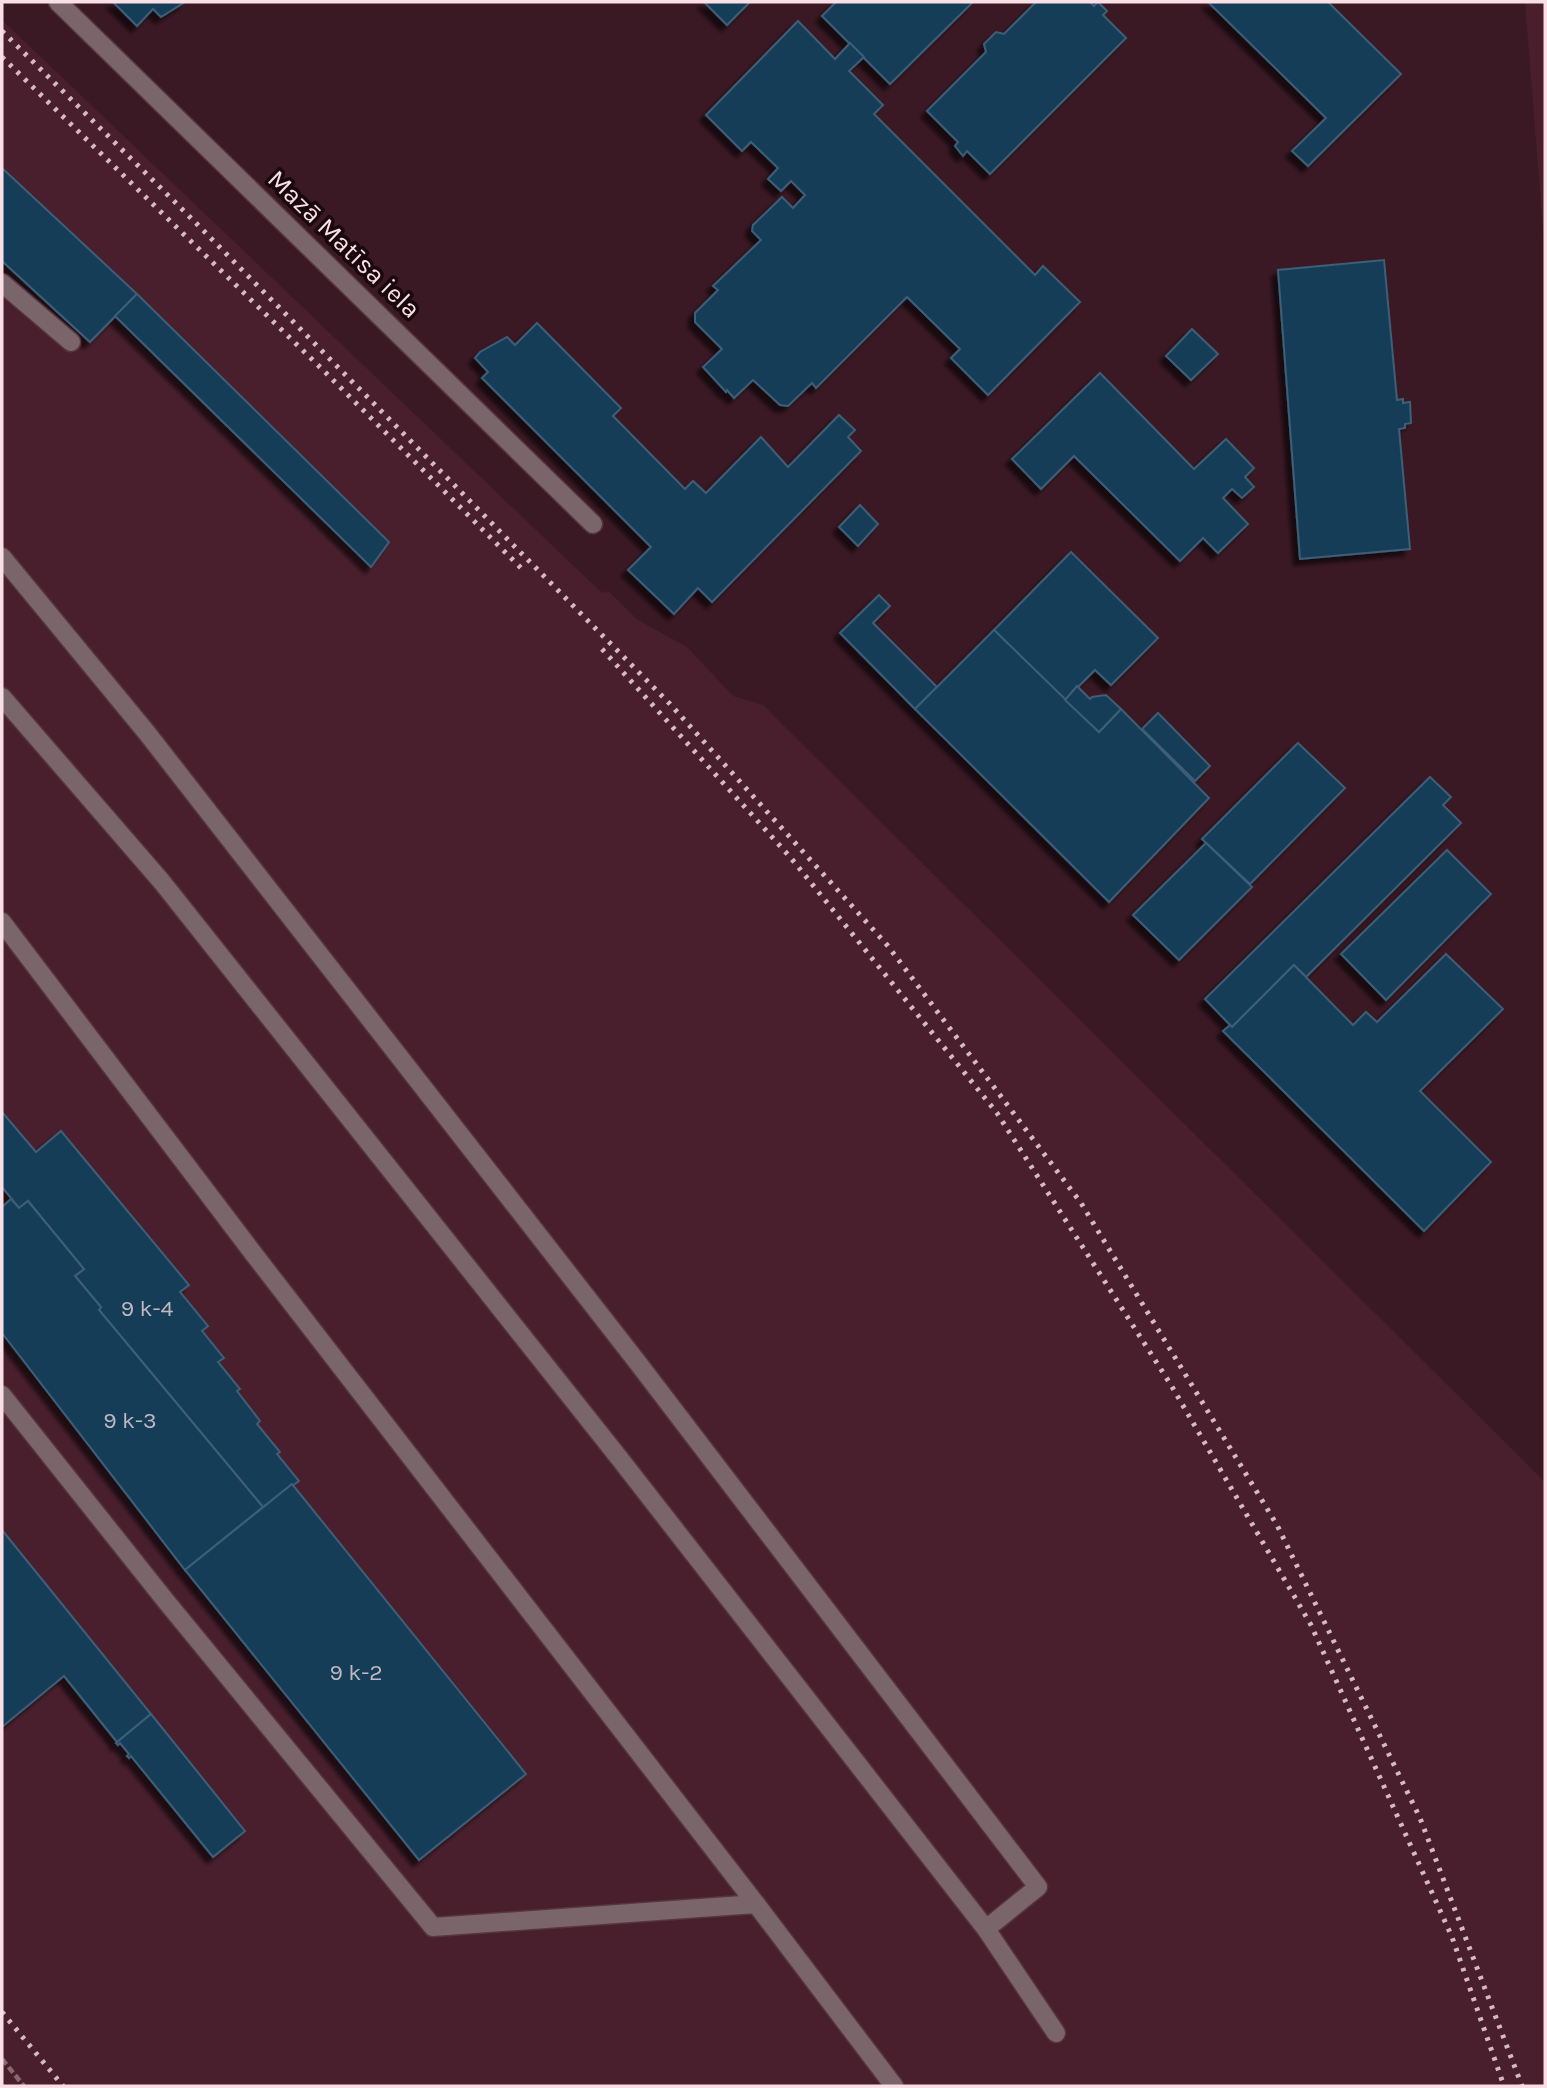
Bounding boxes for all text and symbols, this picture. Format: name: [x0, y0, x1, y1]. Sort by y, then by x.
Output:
street label: Mazā Matīsa iela: [261, 163, 427, 325]
house number: 9 k-4: [121, 1295, 173, 1322]
house number: 9 k-3: [103, 1407, 157, 1434]
house number: 9 k-2: [329, 1659, 383, 1686]

